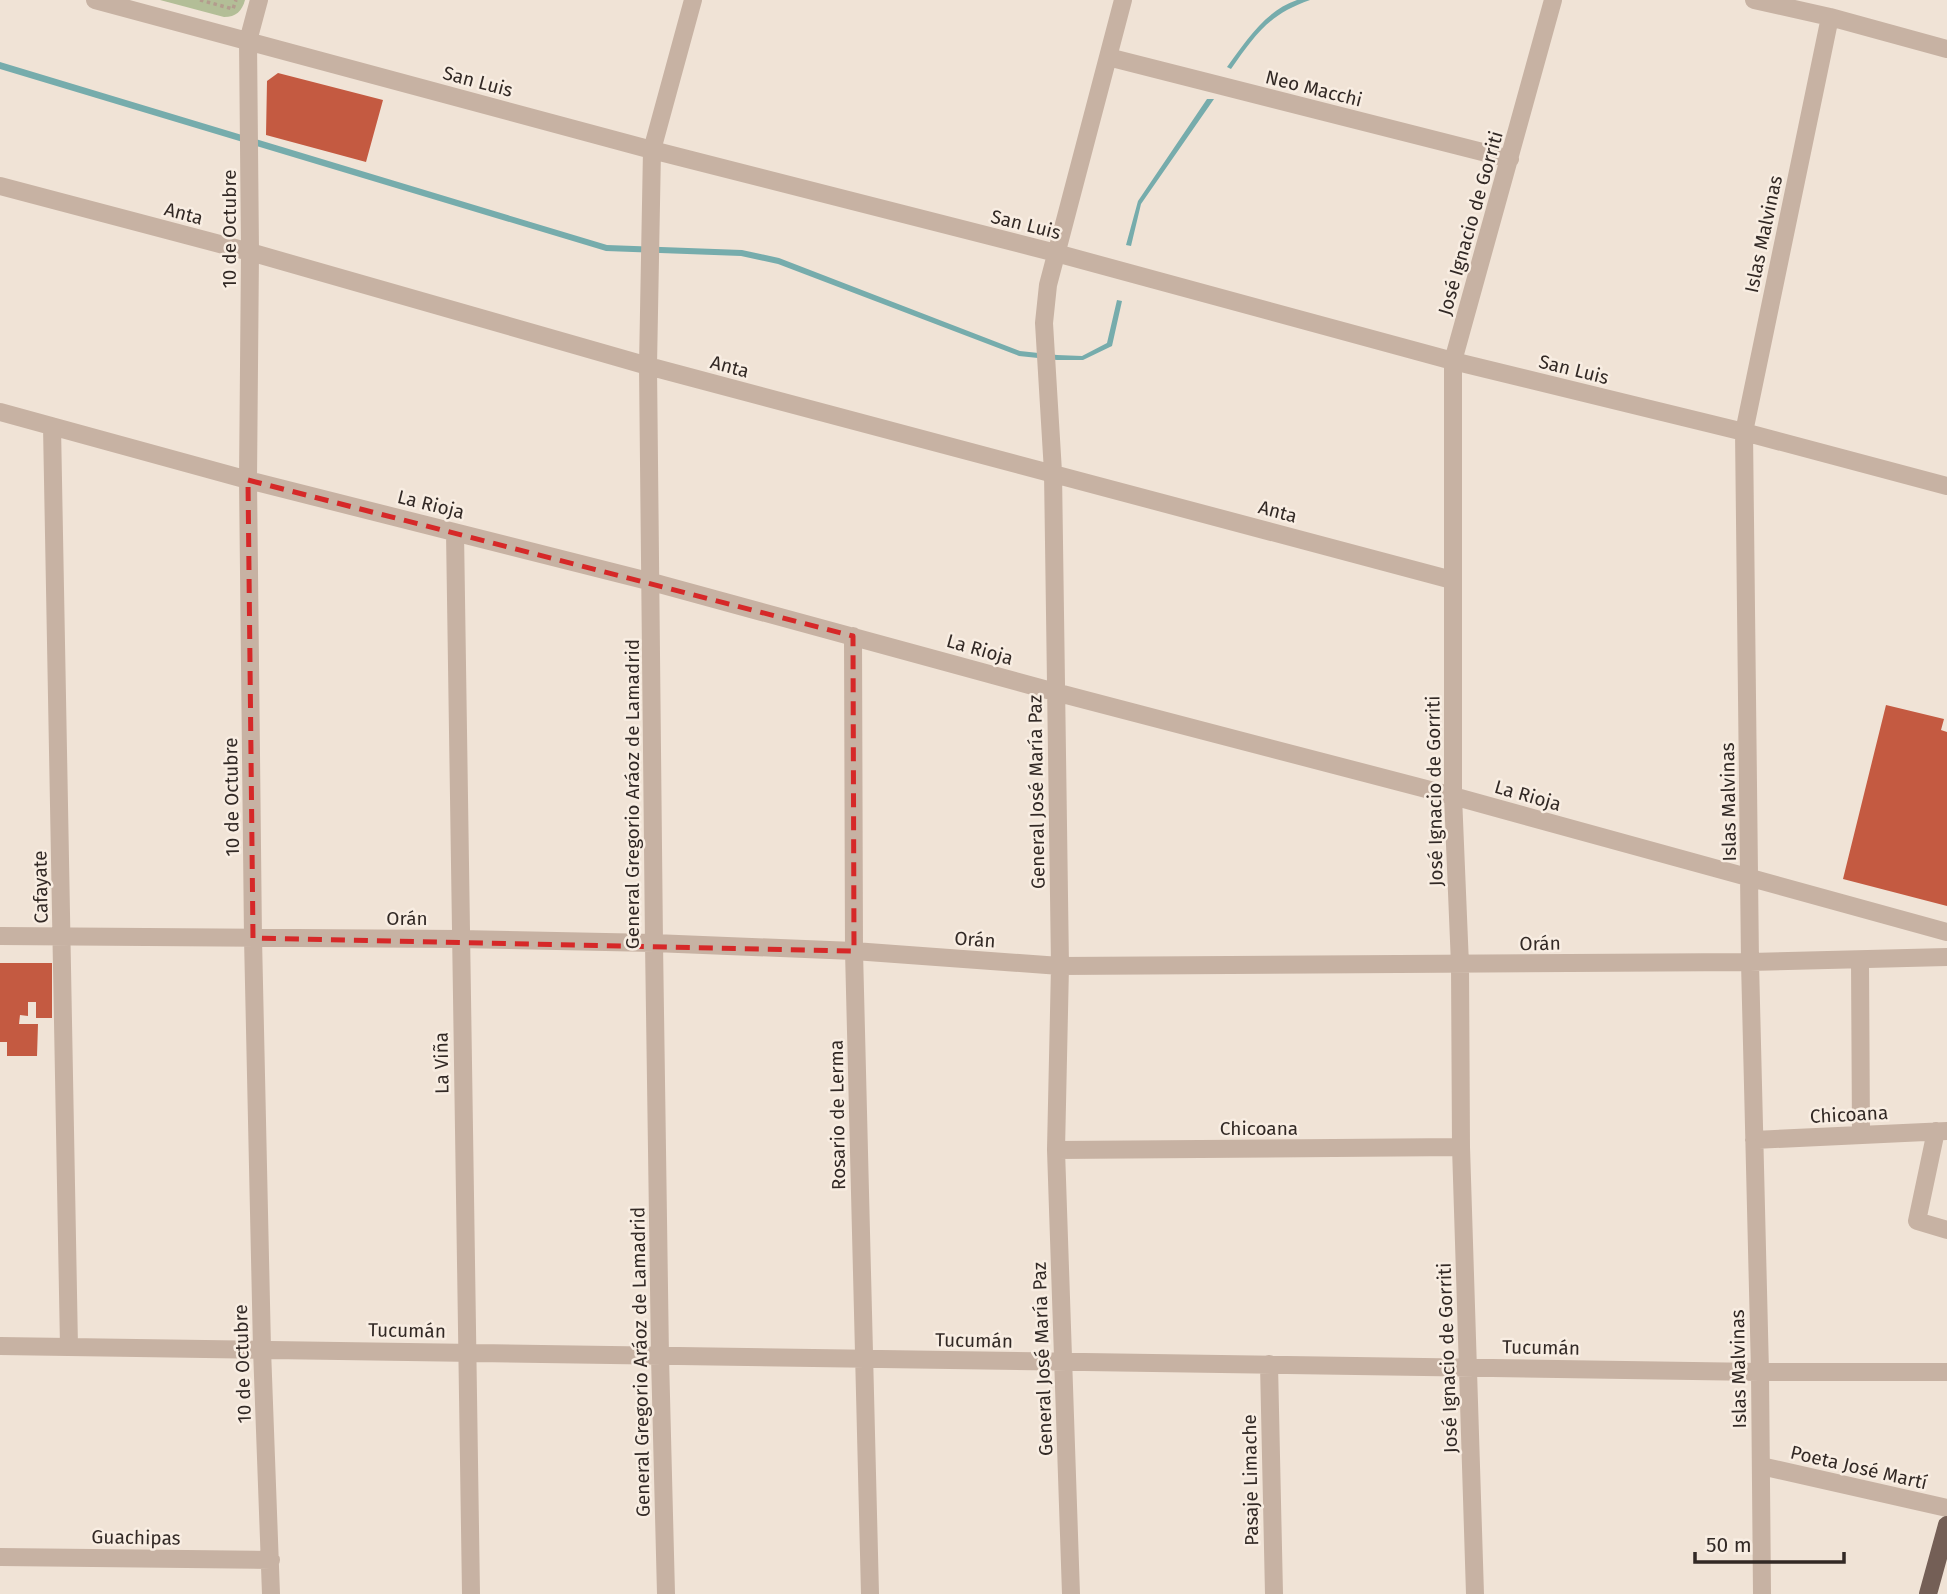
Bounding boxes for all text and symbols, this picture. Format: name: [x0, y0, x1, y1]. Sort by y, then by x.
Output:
street label: San Luis: [440, 61, 515, 102]
street label: Neo Macchi: [1263, 65, 1365, 112]
street label: José Ignacio de Gorriti: [1433, 128, 1508, 318]
street label: 10 de Octubre: [218, 169, 241, 289]
street label: Islas Malvinas: [1740, 173, 1787, 295]
street label: Anta: [162, 197, 206, 230]
street label: San Luis: [988, 205, 1063, 244]
street label: Anta: [708, 350, 752, 383]
street label: San Luis: [1536, 350, 1611, 389]
street label: La Rioja: [395, 485, 467, 524]
street label: Anta: [1256, 495, 1300, 528]
street label: La Rioja: [944, 629, 1016, 670]
street label: General Gregorio Aráoz de Lamadrid: [621, 639, 644, 949]
street label: General José María Paz: [1023, 695, 1050, 889]
street label: José Ignacio de Gorriti: [1421, 695, 1448, 887]
street label: 10 de Octubre: [219, 737, 244, 857]
street label: Islas Malvinas: [1716, 742, 1741, 862]
street label: La Rioja: [1492, 775, 1564, 816]
street label: Cafayate: [28, 850, 53, 924]
street label: Orán: [386, 907, 428, 930]
street label: Orán: [954, 927, 996, 952]
street label: Orán: [1519, 932, 1561, 955]
street label: La Viña: [429, 1032, 454, 1094]
street label: Rosario de Lerma: [825, 1040, 850, 1190]
street label: Chicoana: [1809, 1101, 1889, 1128]
street label: Chicoana: [1220, 1117, 1298, 1140]
street label: General Gregorio Aráoz de Lamadrid: [626, 1207, 655, 1517]
street label: General José María Paz: [1028, 1262, 1057, 1456]
street label: José Ignacio de Gorriti: [1433, 1262, 1462, 1454]
street label: 10 de Octubre: [229, 1304, 256, 1424]
street label: Islas Malvinas: [1726, 1309, 1751, 1429]
street label: Tucumán: [368, 1318, 446, 1343]
street label: Tucumán: [935, 1328, 1013, 1353]
street label: Tucumán: [1502, 1335, 1580, 1360]
street label: Pasaje Limache: [1238, 1414, 1263, 1546]
street label: Poeta José Martí: [1788, 1441, 1930, 1494]
scale bar: [1695, 1520, 1844, 1564]
street label: Guachipas: [91, 1525, 181, 1550]
text: 50 m: [1706, 1532, 1752, 1558]

